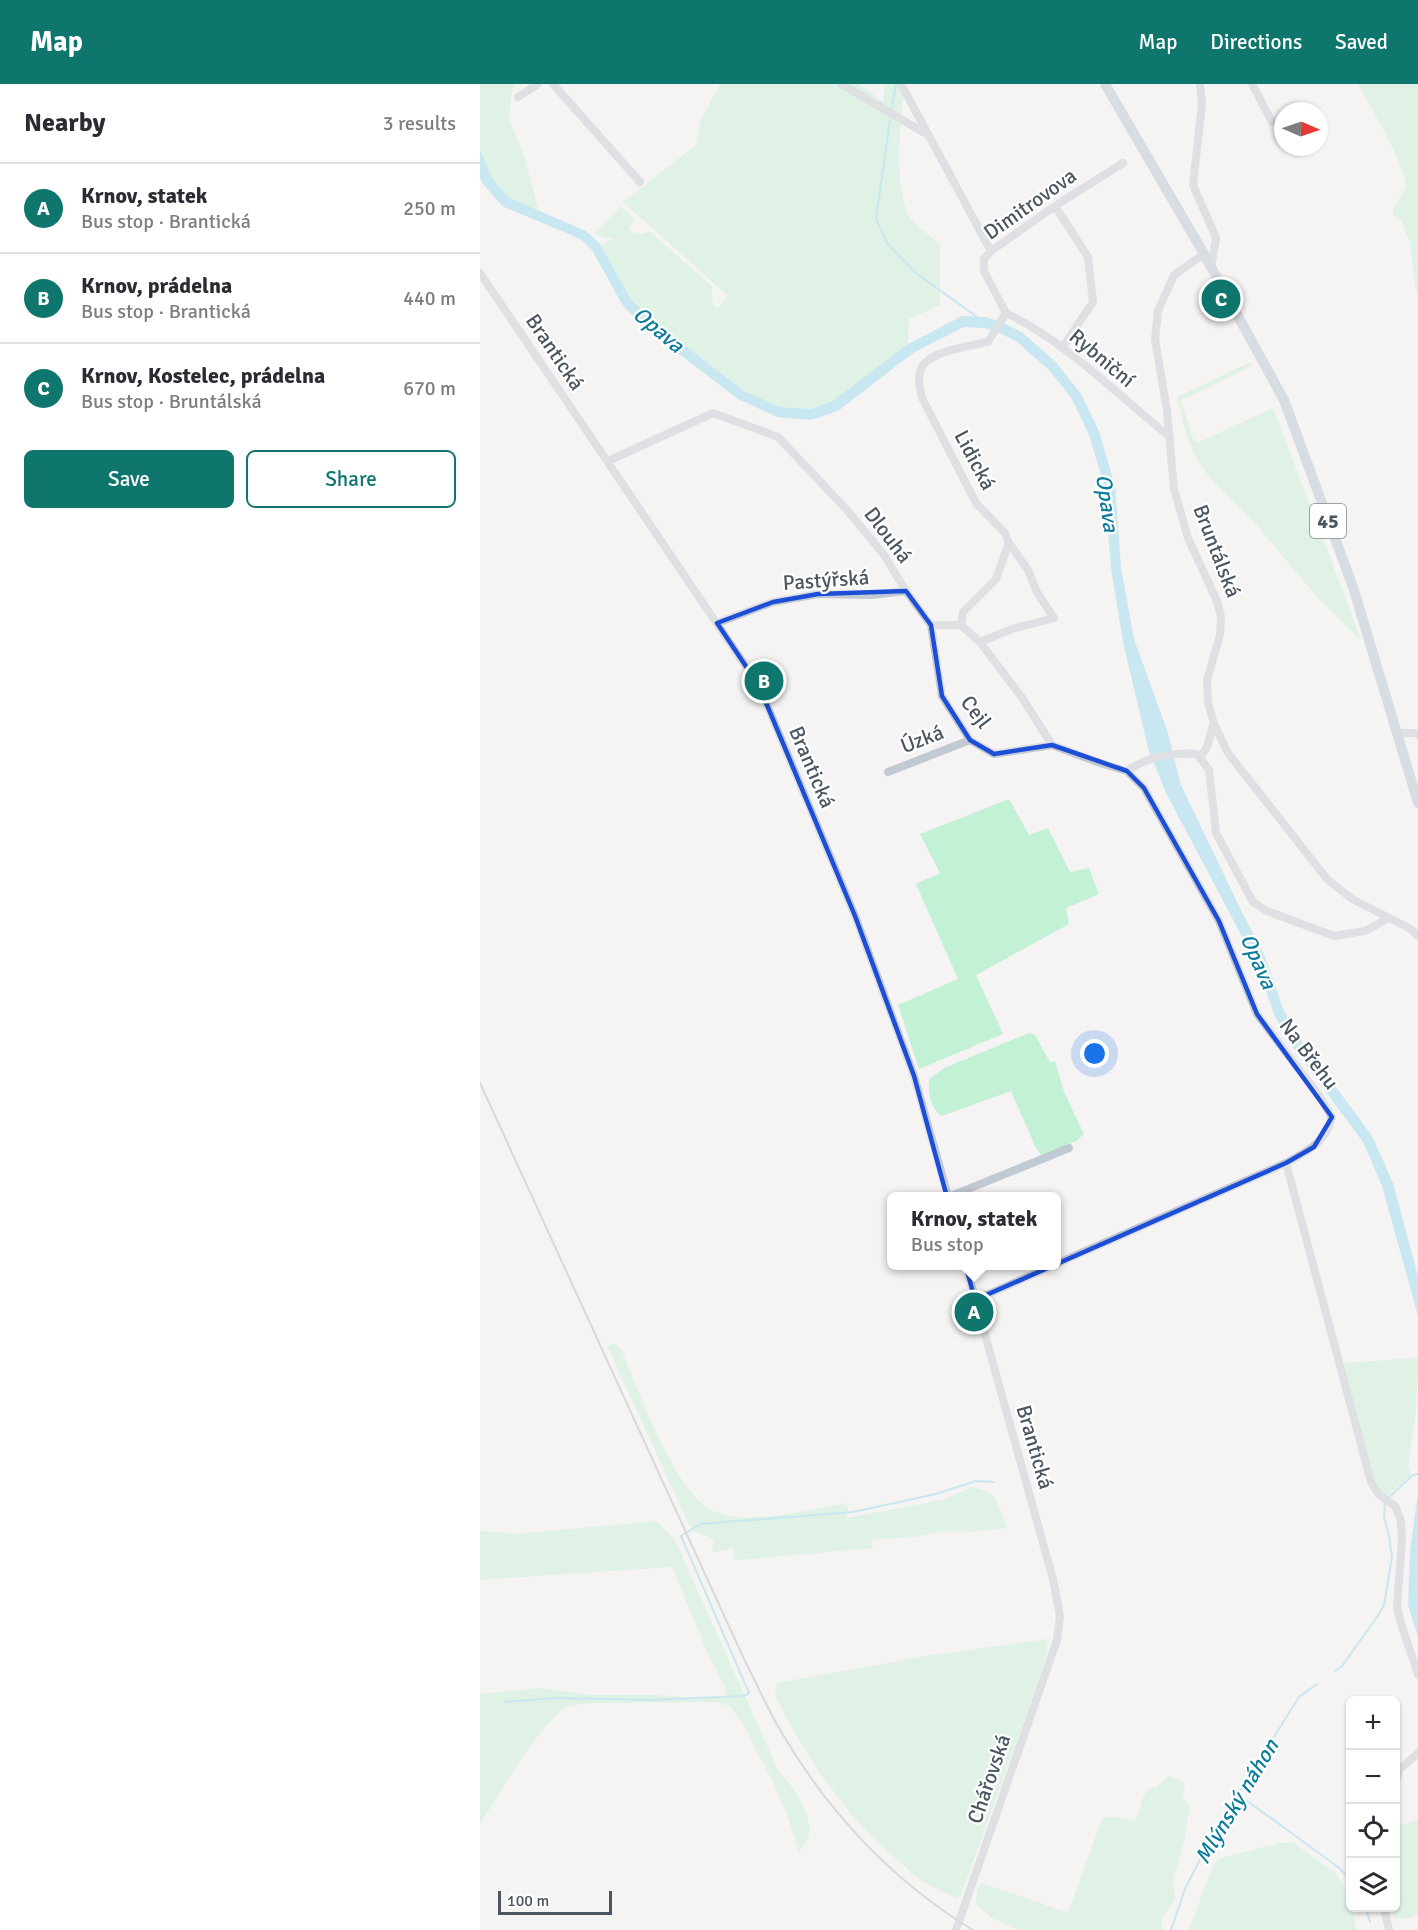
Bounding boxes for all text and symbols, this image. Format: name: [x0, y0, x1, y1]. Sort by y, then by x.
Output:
text: Map: [30, 25, 83, 59]
text: Map: [1139, 29, 1177, 55]
text: Directions: [1210, 29, 1302, 55]
text: Saved: [1335, 29, 1388, 55]
north arrow: [1274, 102, 1328, 156]
text: Nearby: [24, 107, 105, 139]
text: 3 results: [383, 111, 456, 136]
street label: Dimitrovova: [979, 163, 1081, 245]
text: Krnov, statek: [81, 182, 207, 209]
text: A: [37, 196, 50, 221]
text: 250 m: [403, 196, 456, 221]
text: Bus stop · Brantická: [81, 209, 251, 234]
text: Krnov, prádelna: [81, 272, 232, 299]
pin: C: [1202, 276, 1240, 322]
text: B: [37, 286, 50, 311]
text: 440 m: [403, 286, 456, 311]
text: Bus stop · Brantická: [81, 299, 251, 324]
water label: Opava: [628, 300, 690, 359]
street label: Brantická: [520, 309, 590, 395]
street label: Rybniční: [1064, 323, 1140, 393]
text: Krnov, Kostelec, prádelna: [81, 362, 325, 389]
text: C: [37, 376, 50, 401]
text: 670 m: [403, 376, 456, 401]
text: Bus stop · Bruntálská: [81, 389, 262, 414]
street label: Lidická: [948, 426, 1002, 494]
button: Save: [24, 450, 234, 508]
button: Share: [246, 450, 456, 508]
water label: Opava: [1090, 472, 1125, 535]
street label: Bruntálská: [1187, 501, 1247, 601]
street label: Dlouhá: [858, 502, 918, 568]
road number: 45: [1310, 504, 1346, 538]
street label: Pastýřská: [782, 564, 870, 596]
pin: B: [744, 658, 784, 704]
street label: Cejl: [955, 690, 997, 734]
street label: Úzká: [897, 719, 947, 759]
street label: Brantická: [783, 722, 841, 812]
water label: Opava: [1234, 929, 1283, 994]
street label: Na Břehu: [1274, 1013, 1344, 1095]
your location: [1080, 1039, 1109, 1068]
popup: [887, 1192, 1061, 1270]
text: Krnov, statek: [911, 1205, 1037, 1232]
text: Bus stop: [911, 1232, 984, 1257]
pin: A: [954, 1290, 994, 1334]
street label: Brantická: [1011, 1402, 1059, 1492]
map controls: [1346, 1696, 1400, 1912]
button: +: [1346, 1696, 1400, 1750]
street label: Chářovská: [962, 1731, 1016, 1827]
water label: Mlýnský náhon: [1189, 1733, 1285, 1868]
button: −: [1346, 1750, 1400, 1804]
button: locate: [1346, 1804, 1400, 1858]
button: layers: [1346, 1858, 1400, 1912]
scale bar: [498, 1888, 612, 1916]
text: 100 m: [507, 1891, 549, 1911]

